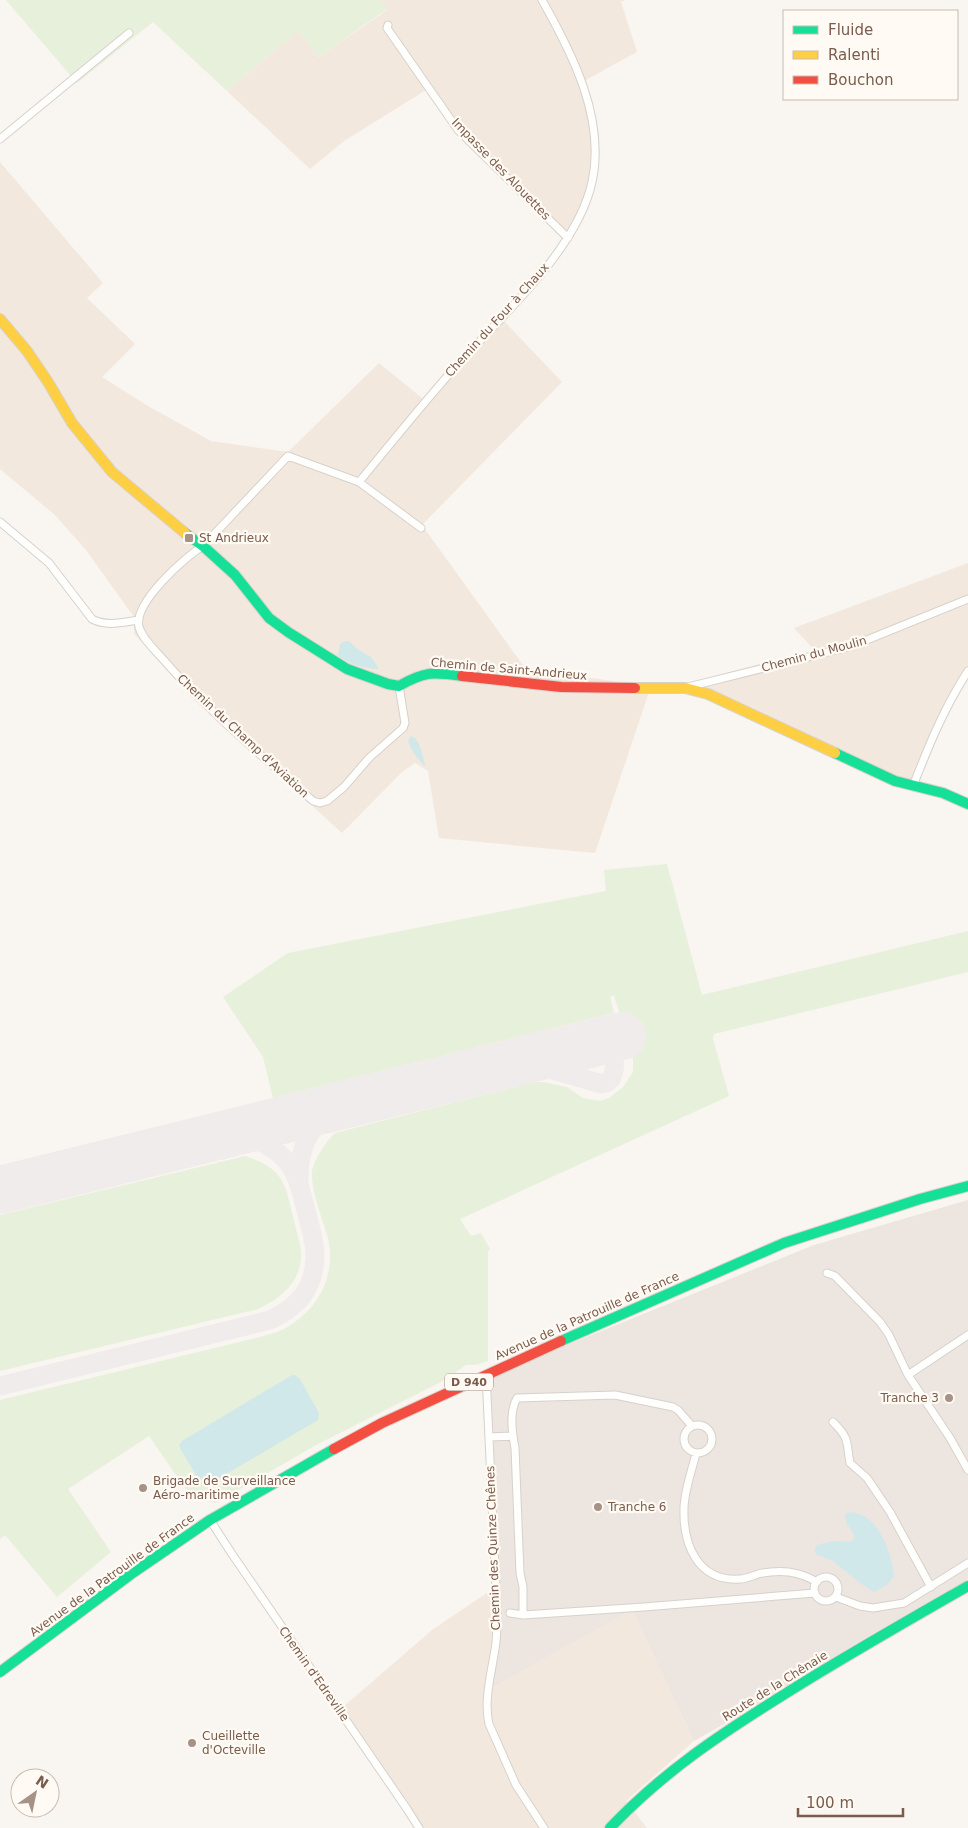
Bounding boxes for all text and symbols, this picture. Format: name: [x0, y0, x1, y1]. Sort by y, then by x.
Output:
legend: [783, 10, 958, 100]
text: Fluide: [828, 21, 873, 39]
text: Ralenti: [828, 46, 880, 64]
text: Bouchon: [828, 71, 893, 89]
street label: Impasse des Alouettes: [449, 115, 553, 223]
street label: Chemin du Four à Chaux: [442, 260, 552, 380]
place label: St Andrieux: [199, 531, 269, 545]
marker: St Andrieux: [183, 532, 195, 544]
street label: Chemin du Moulin: [760, 633, 868, 675]
street label: Chemin de Saint-Andrieux: [430, 655, 588, 683]
street label: Chemin du Champ d'Aviation: [174, 671, 312, 801]
street label: Avenue de la Patrouille de France: [493, 1269, 681, 1363]
road number: D 940: [445, 1374, 493, 1390]
place label: Tranche 3: [880, 1391, 939, 1405]
marker: Tranche 3: [943, 1392, 955, 1404]
street label: Chemin des Quinze Chênes: [483, 1465, 503, 1631]
place label: Brigade de Surveillance Aéro-maritime: [153, 1474, 296, 1502]
marker: Brigade de Surveillance Aéro-maritime: [137, 1482, 149, 1494]
place label: Tranche 6: [607, 1500, 667, 1514]
marker: Tranche 6: [592, 1501, 604, 1513]
street label: Avenue de la Patrouille de France: [27, 1511, 197, 1639]
street label: Chemin d'Edreville: [276, 1624, 352, 1724]
street label: Route de la Chênaie: [720, 1648, 830, 1724]
place label: Cueillette d'Octeville: [202, 1729, 266, 1757]
marker: Cueillette d'Octeville: [186, 1737, 198, 1749]
north arrow: [10, 1768, 60, 1818]
text: N: [33, 1772, 51, 1792]
scale bar: [798, 1786, 903, 1818]
text: 100 m: [806, 1794, 854, 1812]

